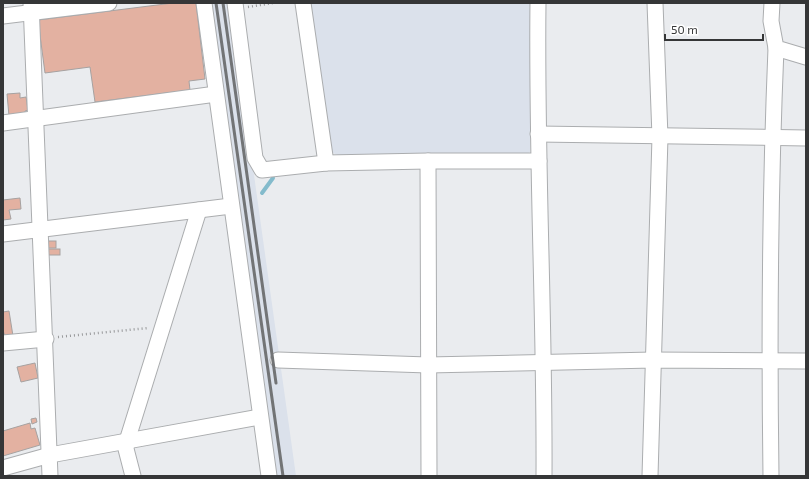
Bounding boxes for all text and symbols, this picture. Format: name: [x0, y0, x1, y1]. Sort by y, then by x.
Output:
scale bar: [665, 16, 763, 42]
text: 50 m: [671, 22, 698, 36]

